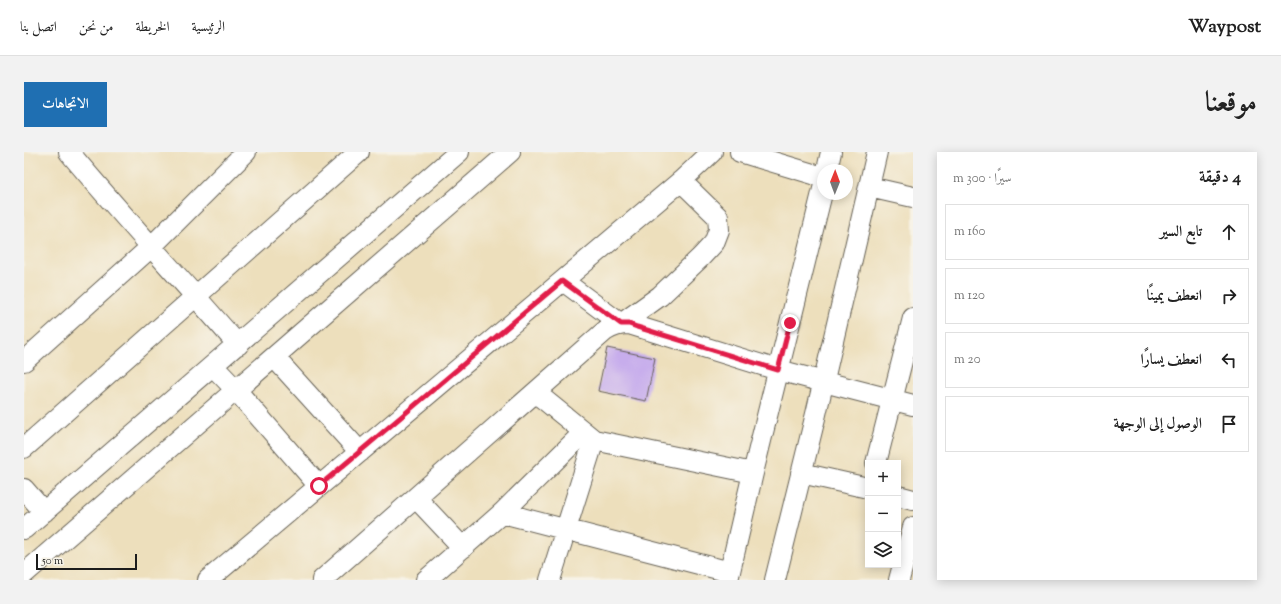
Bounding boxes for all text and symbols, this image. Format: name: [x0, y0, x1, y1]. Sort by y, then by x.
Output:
text: Waypost: [1188, 14, 1261, 41]
text: اتصل بنا: [20, 18, 57, 38]
text: من نحن: [79, 18, 113, 38]
text: الخريطة: [135, 18, 170, 38]
text: الرئيسية: [192, 18, 225, 38]
button: الاتجاهات: [24, 82, 107, 127]
text: موقعنا: [1205, 84, 1257, 124]
north arrow: [817, 164, 853, 200]
text: 4 دقيقة: [1199, 166, 1241, 190]
text: سيرًا · 300 m: [953, 170, 1012, 188]
icon: ahead: [1218, 221, 1240, 243]
text: تابع السير: [1160, 222, 1202, 243]
text: 160 m: [954, 223, 985, 241]
icon: right: [1218, 285, 1240, 307]
text: انعطف يمينًا: [1147, 286, 1202, 307]
text: 120 m: [954, 287, 985, 305]
route end: [781, 314, 799, 332]
icon: left: [1218, 349, 1240, 371]
text: انعطف يسارًا: [1141, 350, 1202, 371]
text: 20 m: [954, 351, 981, 369]
icon: arrive: [1218, 413, 1240, 435]
text: الوصول إلى الوجهة: [1113, 414, 1202, 435]
map controls: [865, 460, 901, 568]
button: +: [865, 460, 901, 496]
route start: [310, 477, 328, 495]
button: −: [865, 496, 901, 532]
button: layers: [865, 532, 901, 568]
scale bar: [36, 552, 137, 571]
text: 50 m: [42, 553, 63, 569]

